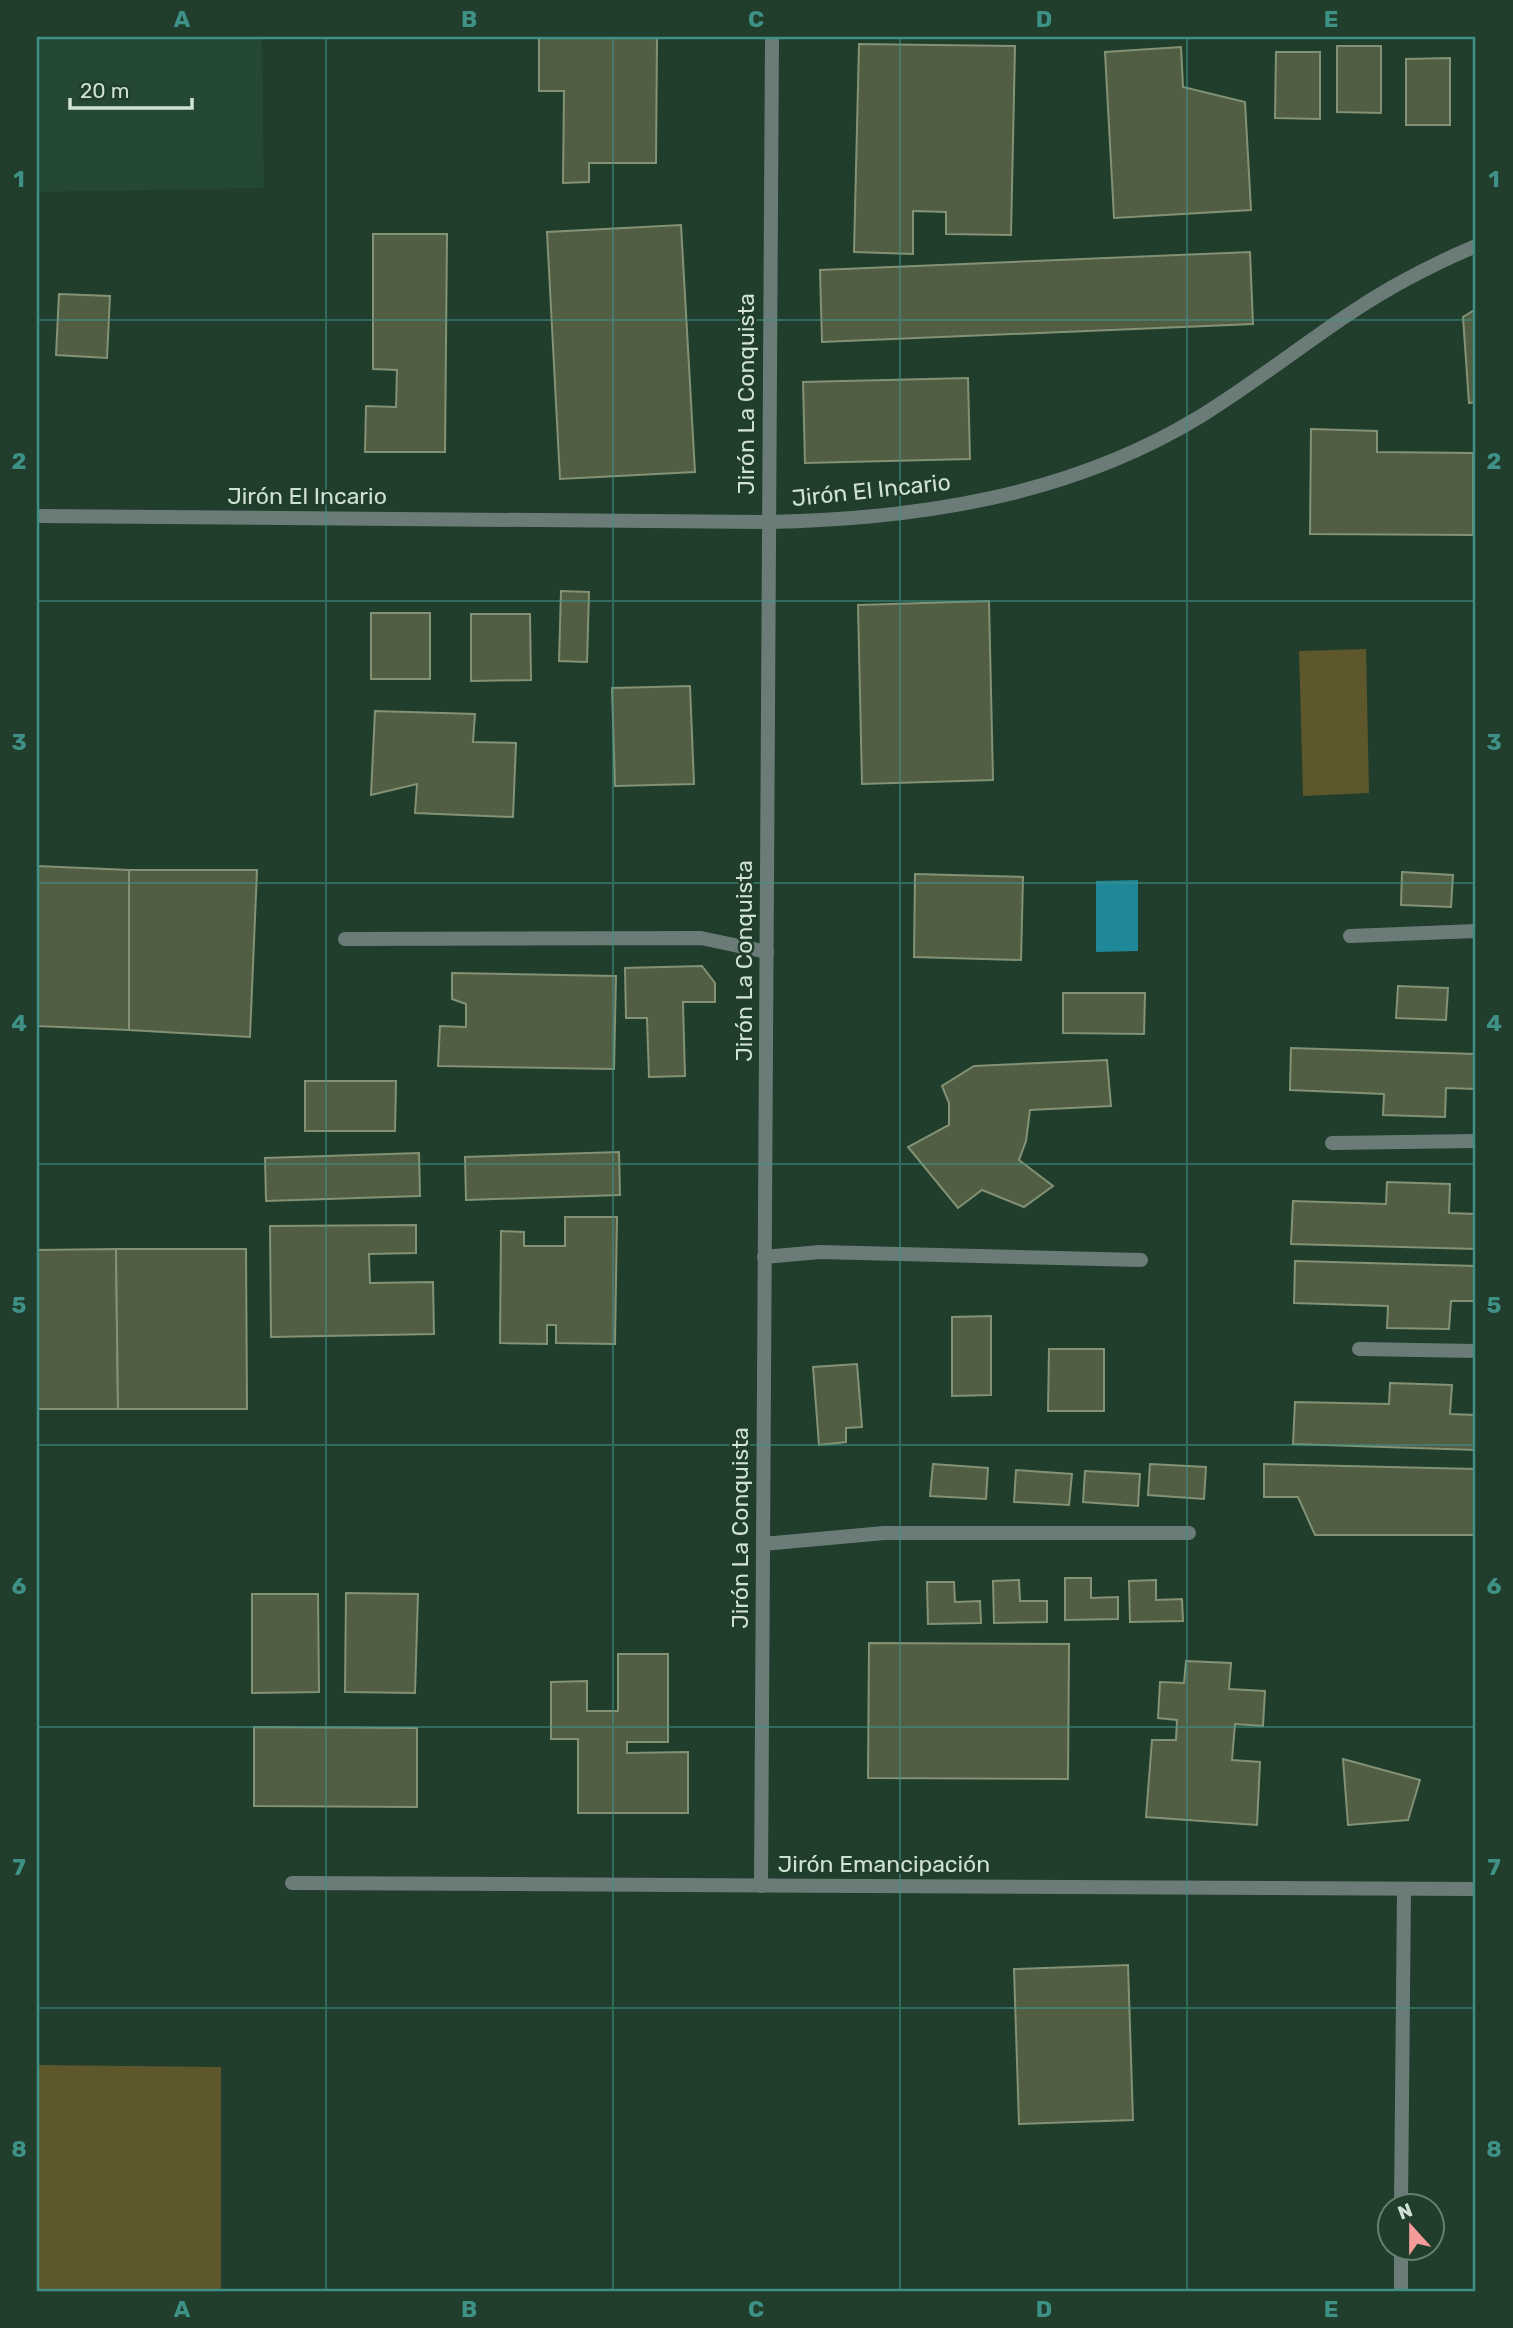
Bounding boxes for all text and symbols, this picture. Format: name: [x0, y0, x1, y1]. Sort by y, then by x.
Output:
text: A: [174, 5, 191, 33]
text: B: [461, 5, 477, 33]
text: C: [748, 5, 764, 33]
text: D: [1036, 5, 1052, 33]
text: E: [1324, 5, 1338, 33]
scale bar: [70, 66, 192, 110]
text: 20 m: [80, 78, 129, 103]
text: 1: [13, 165, 25, 193]
text: 1: [1488, 165, 1500, 193]
street label: Jirón La Conquista: [732, 293, 760, 495]
text: 2: [12, 447, 26, 475]
text: 2: [1487, 447, 1501, 475]
street label: Jirón El Incario: [790, 468, 952, 512]
street label: Jirón El Incario: [227, 482, 387, 510]
text: 3: [11, 728, 27, 756]
text: 3: [1486, 728, 1502, 756]
street label: Jirón La Conquista: [730, 860, 758, 1062]
text: 4: [11, 1009, 27, 1037]
text: 4: [1486, 1009, 1502, 1037]
text: 5: [12, 1291, 27, 1319]
text: 5: [1487, 1291, 1502, 1319]
street label: Jirón La Conquista: [726, 1427, 754, 1629]
text: 6: [12, 1572, 27, 1600]
text: 6: [1487, 1572, 1502, 1600]
street label: Jirón Emancipación: [778, 1850, 990, 1878]
text: 7: [12, 1853, 26, 1881]
text: 7: [1487, 1853, 1501, 1881]
text: 8: [11, 2135, 27, 2163]
text: 8: [1486, 2135, 1502, 2163]
north arrow: [1376, 2192, 1446, 2262]
text: N: [1395, 2198, 1416, 2225]
text: A: [174, 2295, 191, 2323]
text: B: [461, 2295, 477, 2323]
text: C: [748, 2295, 764, 2323]
text: D: [1036, 2295, 1052, 2323]
text: E: [1324, 2295, 1338, 2323]

